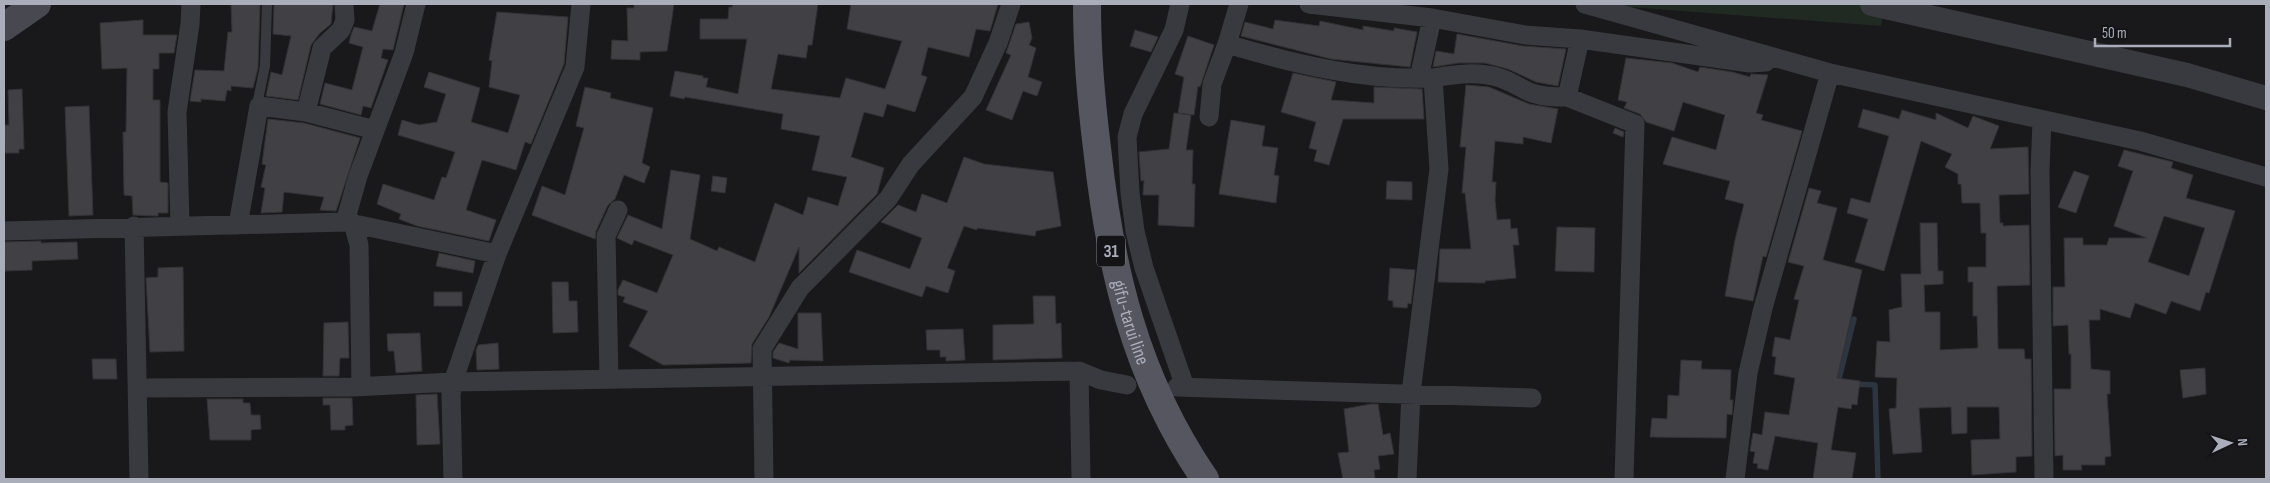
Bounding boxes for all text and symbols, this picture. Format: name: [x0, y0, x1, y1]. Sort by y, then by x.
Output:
scale bar: [2095, 15, 2230, 47]
text: 50 m: [2102, 24, 2127, 43]
road number: 31: [1097, 236, 1125, 266]
street label: gifu-tarui line: [1106, 277, 1154, 368]
north arrow: [2205, 418, 2255, 468]
text: N: [2234, 438, 2251, 446]

